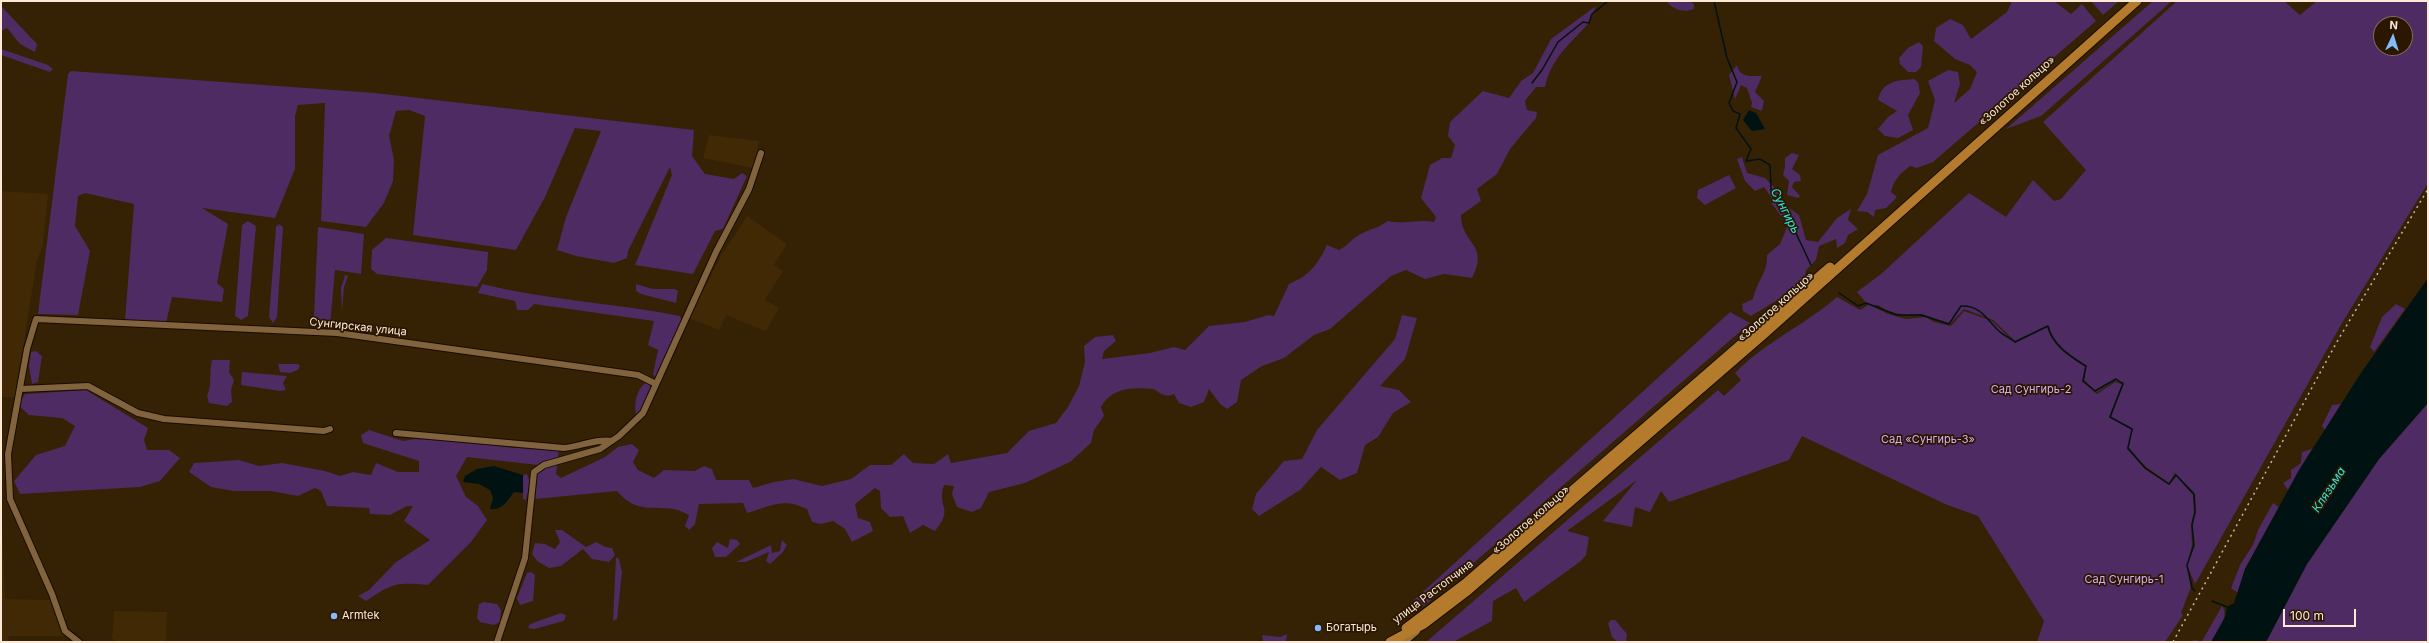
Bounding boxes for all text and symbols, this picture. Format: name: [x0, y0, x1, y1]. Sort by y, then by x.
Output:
north arrow: [2373, 16, 2413, 56]
text: N: [2389, 18, 2398, 32]
street label: «Золотое кольцо»: [1976, 53, 2058, 129]
water label: Сунгирь: [1767, 186, 1803, 236]
street label: «Золотое кольцо»: [1735, 269, 1817, 345]
street label: Сунгирская улица: [309, 315, 407, 339]
park label: Сад Сунгирь-2: [1991, 383, 2071, 397]
park label: Сад «Сунгирь-3»: [1881, 433, 1975, 447]
water label: Клязьма: [2309, 465, 2349, 515]
street label: «Золотое кольцо»: [1490, 483, 1572, 557]
street label: улица Растопчина: [1390, 557, 1476, 627]
park label: Сад Сунгирь-1: [2085, 573, 2163, 587]
scale bar: [2285, 601, 2358, 627]
text: 100 m: [2290, 608, 2324, 623]
place label: Armtek: [342, 609, 379, 623]
marker: Armtek: [329, 611, 339, 621]
place label: Богатырь: [1326, 621, 1377, 635]
marker: Богатырь: [1313, 623, 1323, 633]

